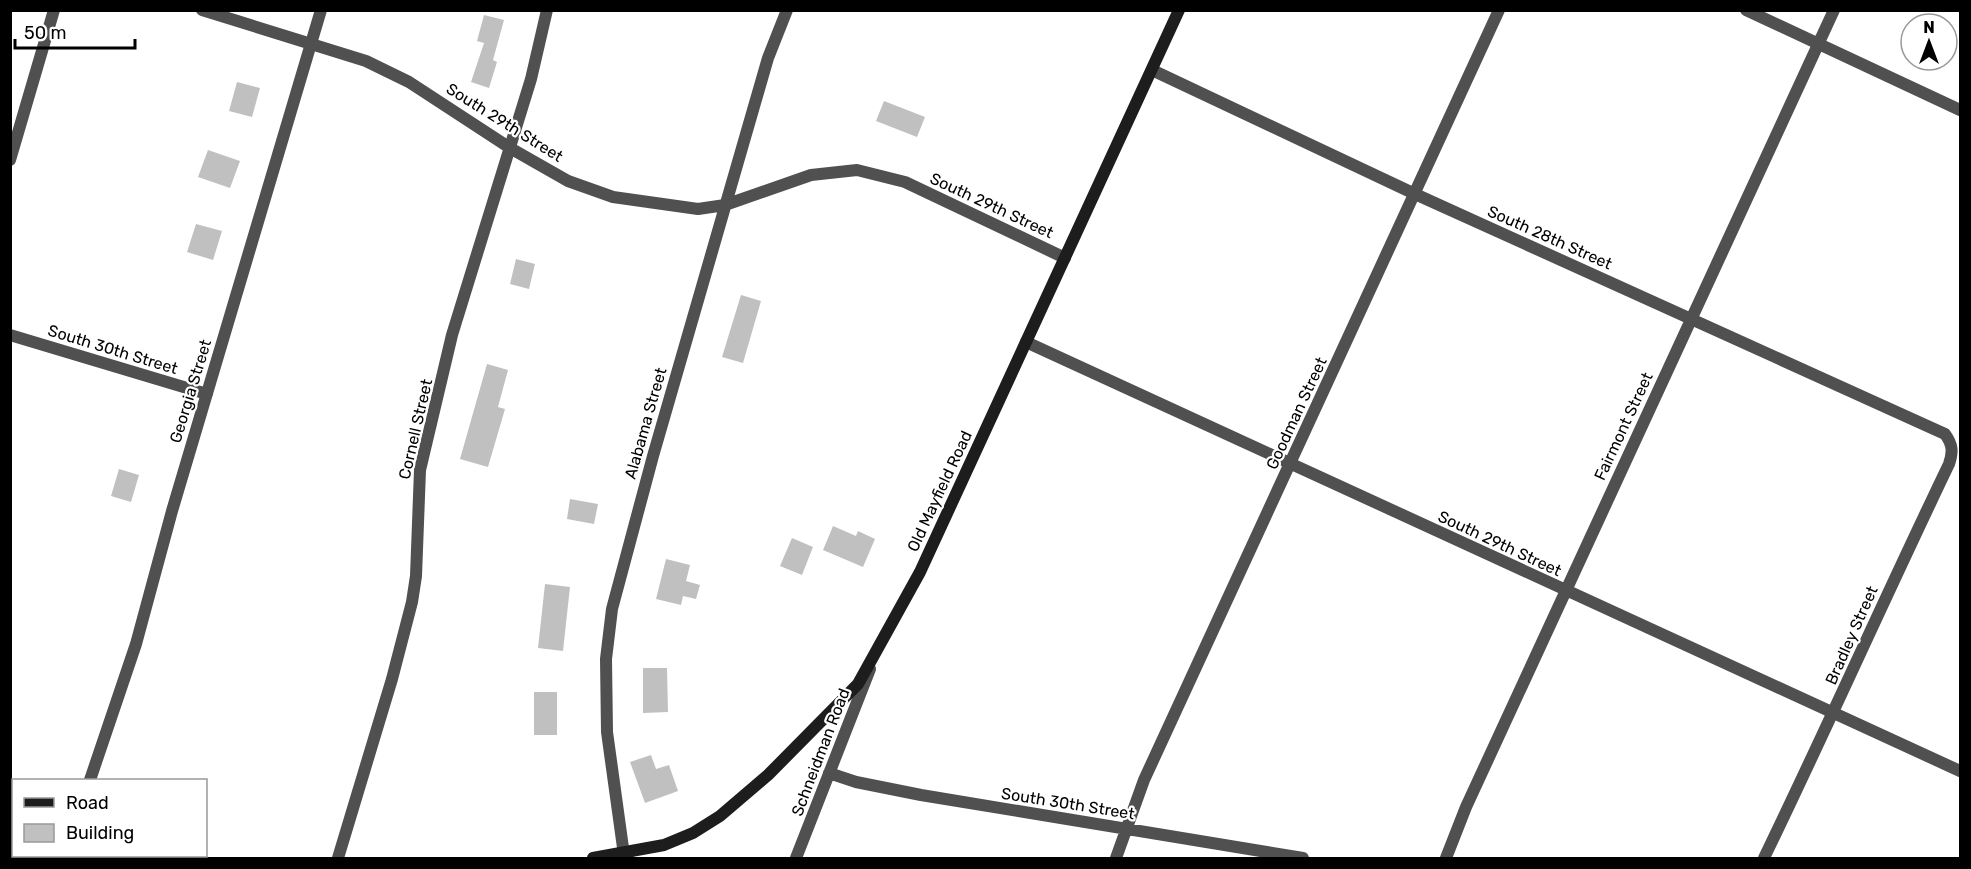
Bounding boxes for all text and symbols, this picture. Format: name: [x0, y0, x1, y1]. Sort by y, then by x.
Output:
scale bar: [15, 12, 135, 50]
north arrow: [1899, 12, 1959, 72]
text: N: [1923, 18, 1935, 37]
text: 50 m: [24, 22, 67, 44]
street label: South 29th Street: [443, 79, 566, 166]
street label: South 29th Street: [927, 169, 1056, 242]
street label: South 28th Street: [1485, 201, 1615, 273]
street label: South 30th Street: [46, 321, 180, 378]
street label: Georgia Street: [166, 337, 215, 445]
street label: Goodman Street: [1262, 354, 1331, 472]
street label: Alabama Street: [620, 365, 670, 481]
street label: Fairmont Street: [1590, 369, 1657, 483]
street label: Cornell Street: [395, 377, 436, 481]
street label: Old Mayfield Road: [903, 428, 976, 555]
street label: South 29th Street: [1435, 507, 1564, 580]
street label: Bradley Street: [1821, 583, 1882, 688]
street label: Schneidman Road: [787, 686, 854, 819]
legend: [12, 779, 207, 857]
street label: South 30th Street: [1000, 784, 1136, 823]
text: Road: [66, 792, 109, 814]
text: Building: [66, 822, 134, 844]

